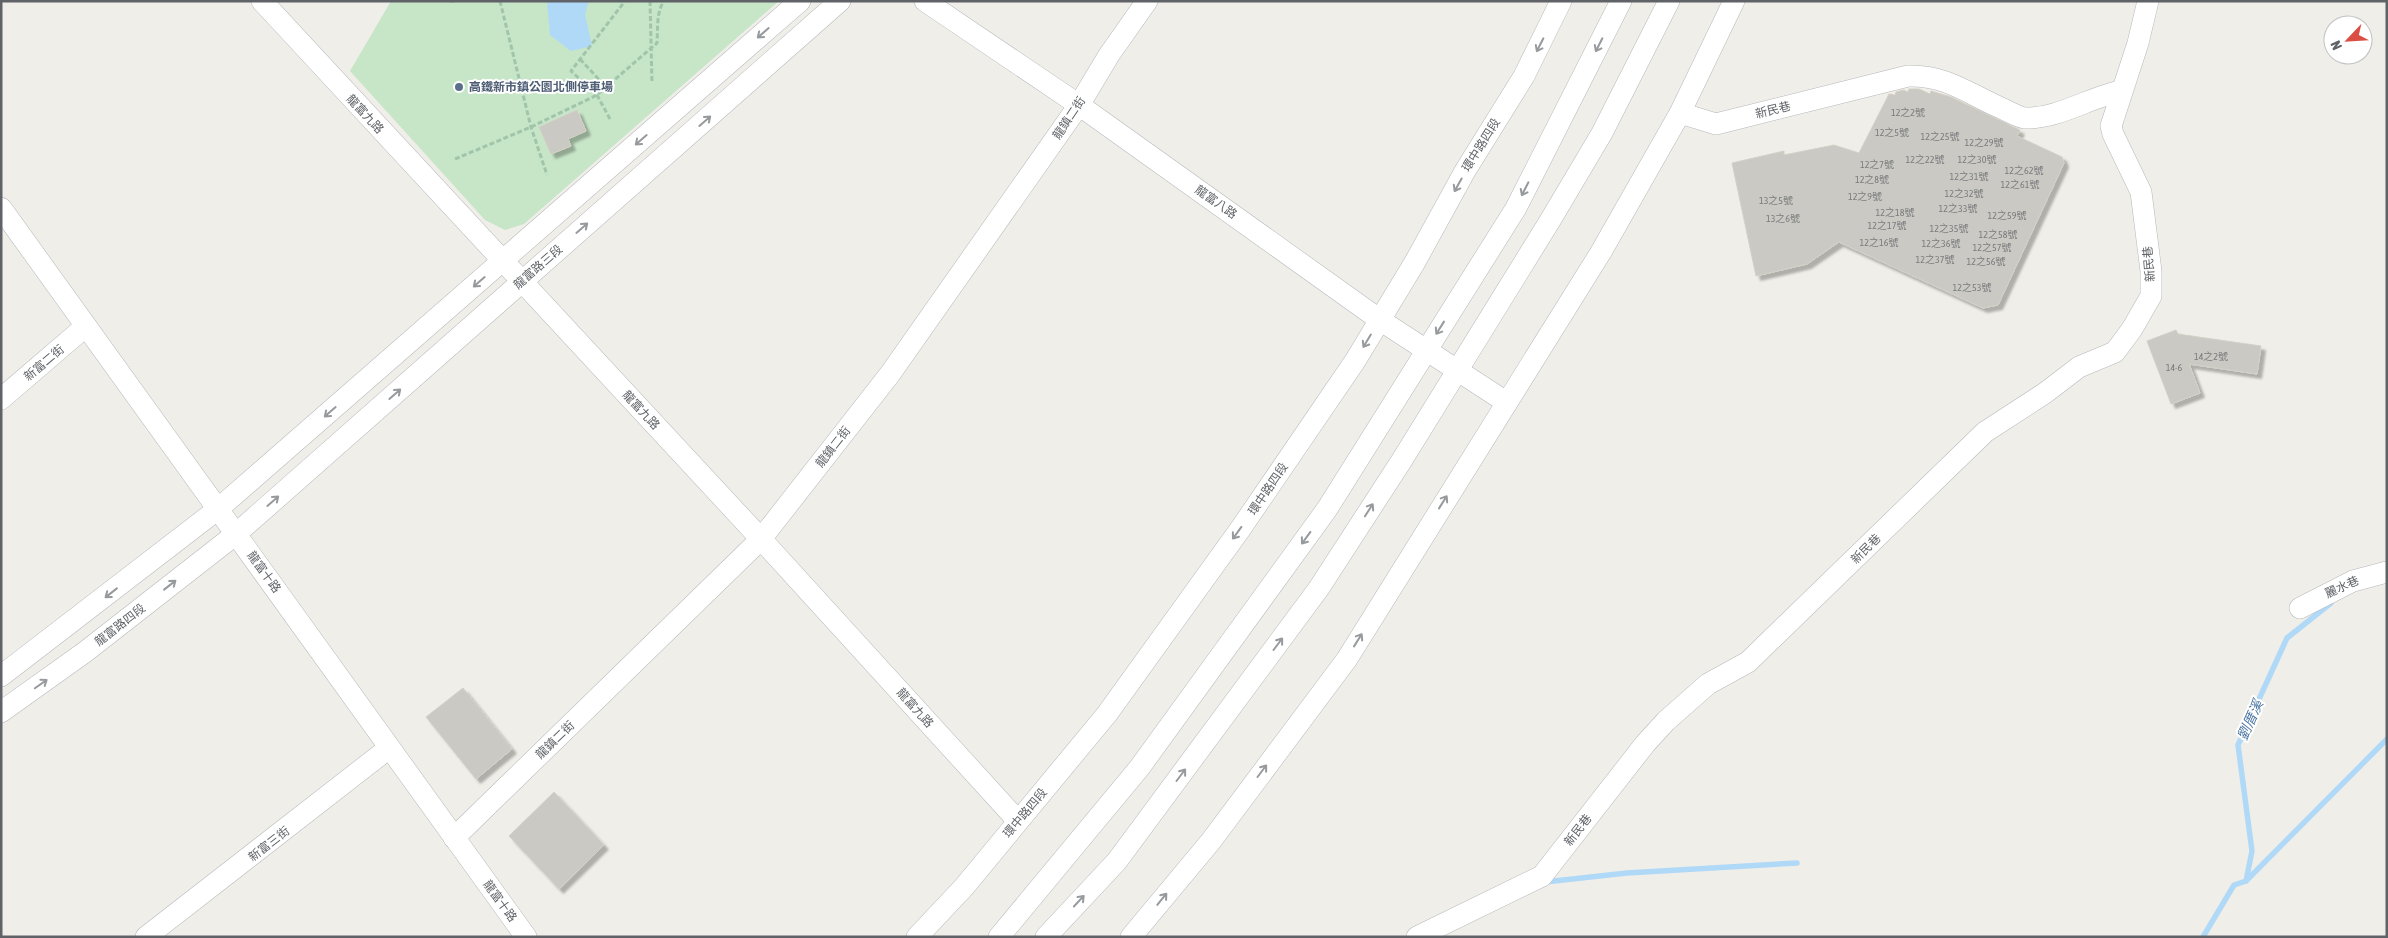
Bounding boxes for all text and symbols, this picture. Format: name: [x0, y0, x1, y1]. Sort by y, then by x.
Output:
north arrow: [2323, 15, 2373, 65]
one-way arrow: [756, 28, 769, 39]
one-way arrow: [1534, 37, 1544, 52]
one-way arrow: [1594, 37, 1603, 52]
text: N: [2327, 38, 2345, 53]
place label: 高鐵新市鎮公園北側停車場: [469, 80, 613, 94]
marker: 高鐵新市鎮公園北側停車場: [453, 81, 465, 93]
street label: 龍富九路: [344, 92, 386, 136]
street label: 龍鎮二街: [1050, 94, 1088, 142]
street label: 新民巷: [1754, 99, 1792, 121]
house number: 12之2號: [1891, 107, 1925, 118]
one-way arrow: [698, 116, 711, 127]
street label: 環中路四段: [1459, 116, 1503, 174]
house number: 12之5號: [1875, 127, 1909, 138]
house number: 12之25號: [1921, 131, 1959, 142]
one-way arrow: [634, 135, 647, 146]
house number: 12之29號: [1965, 137, 2003, 148]
house number: 12之22號: [1906, 154, 1944, 165]
house number: 12之30號: [1958, 154, 1996, 165]
house number: 12之7號: [1860, 159, 1894, 170]
house number: 12之62號: [2005, 165, 2043, 176]
house number: 12之31號: [1950, 171, 1988, 182]
house number: 12之8號: [1855, 174, 1889, 185]
one-way arrow: [1452, 177, 1462, 192]
house number: 12之61號: [2001, 179, 2039, 190]
street label: 龍富八路: [1192, 182, 1240, 222]
one-way arrow: [1520, 182, 1530, 197]
house number: 12之32號: [1945, 188, 1983, 199]
house number: 12之9號: [1848, 191, 1882, 202]
house number: 13之5號: [1759, 195, 1793, 206]
house number: 12之33號: [1939, 203, 1977, 214]
house number: 12之18號: [1876, 207, 1914, 218]
house number: 12之59號: [1988, 210, 2026, 221]
house number: 13之6號: [1766, 213, 1800, 224]
house number: 12之17號: [1868, 220, 1906, 231]
one-way arrow: [576, 223, 589, 234]
house number: 12之35號: [1930, 223, 1968, 234]
house number: 12之58號: [1979, 229, 2017, 240]
house number: 12之16號: [1860, 237, 1898, 248]
house number: 12之36號: [1922, 238, 1960, 249]
street label: 龍富路三段: [511, 242, 565, 292]
house number: 12之57號: [1973, 242, 2011, 253]
street label: 新民巷: [2140, 245, 2158, 283]
house number: 12之37號: [1916, 254, 1954, 265]
house number: 12之56號: [1967, 256, 2005, 267]
one-way arrow: [473, 276, 486, 287]
house number: 12之53號: [1953, 282, 1991, 293]
one-way arrow: [1435, 321, 1446, 335]
one-way arrow: [1362, 333, 1372, 347]
street label: 新富二街: [21, 342, 67, 384]
house number: 14之2號: [2194, 351, 2228, 362]
house number: 14-6: [2166, 362, 2183, 373]
one-way arrow: [388, 388, 401, 399]
street label: 龍富九路: [620, 388, 662, 432]
one-way arrow: [324, 406, 337, 417]
street label: 龍鎮二街: [813, 424, 853, 470]
street label: 環中路四段: [1245, 460, 1291, 518]
one-way arrow: [266, 495, 279, 507]
one-way arrow: [1439, 495, 1449, 509]
one-way arrow: [1365, 504, 1375, 518]
one-way arrow: [1232, 526, 1242, 540]
one-way arrow: [1300, 531, 1311, 544]
street label: 新民巷: [1848, 531, 1884, 567]
street label: 龍富十路: [244, 548, 284, 596]
street label: 麗水巷: [2323, 573, 2361, 601]
one-way arrow: [163, 580, 176, 591]
one-way arrow: [105, 588, 118, 599]
street label: 龍富路四段: [92, 601, 148, 649]
one-way arrow: [1353, 634, 1363, 648]
one-way arrow: [1272, 638, 1283, 651]
one-way arrow: [34, 679, 48, 689]
street label: 龍富九路: [894, 685, 936, 731]
water label: 劉厝溪: [2234, 696, 2267, 742]
street label: 龍鎮二街: [533, 718, 577, 762]
one-way arrow: [1257, 765, 1268, 778]
one-way arrow: [1176, 768, 1186, 782]
street label: 環中路四段: [1000, 786, 1050, 840]
street label: 新民巷: [1561, 812, 1595, 848]
street label: 新富三街: [246, 824, 292, 864]
street label: 龍富十路: [480, 877, 520, 925]
one-way arrow: [1157, 893, 1168, 906]
one-way arrow: [1073, 895, 1085, 908]

